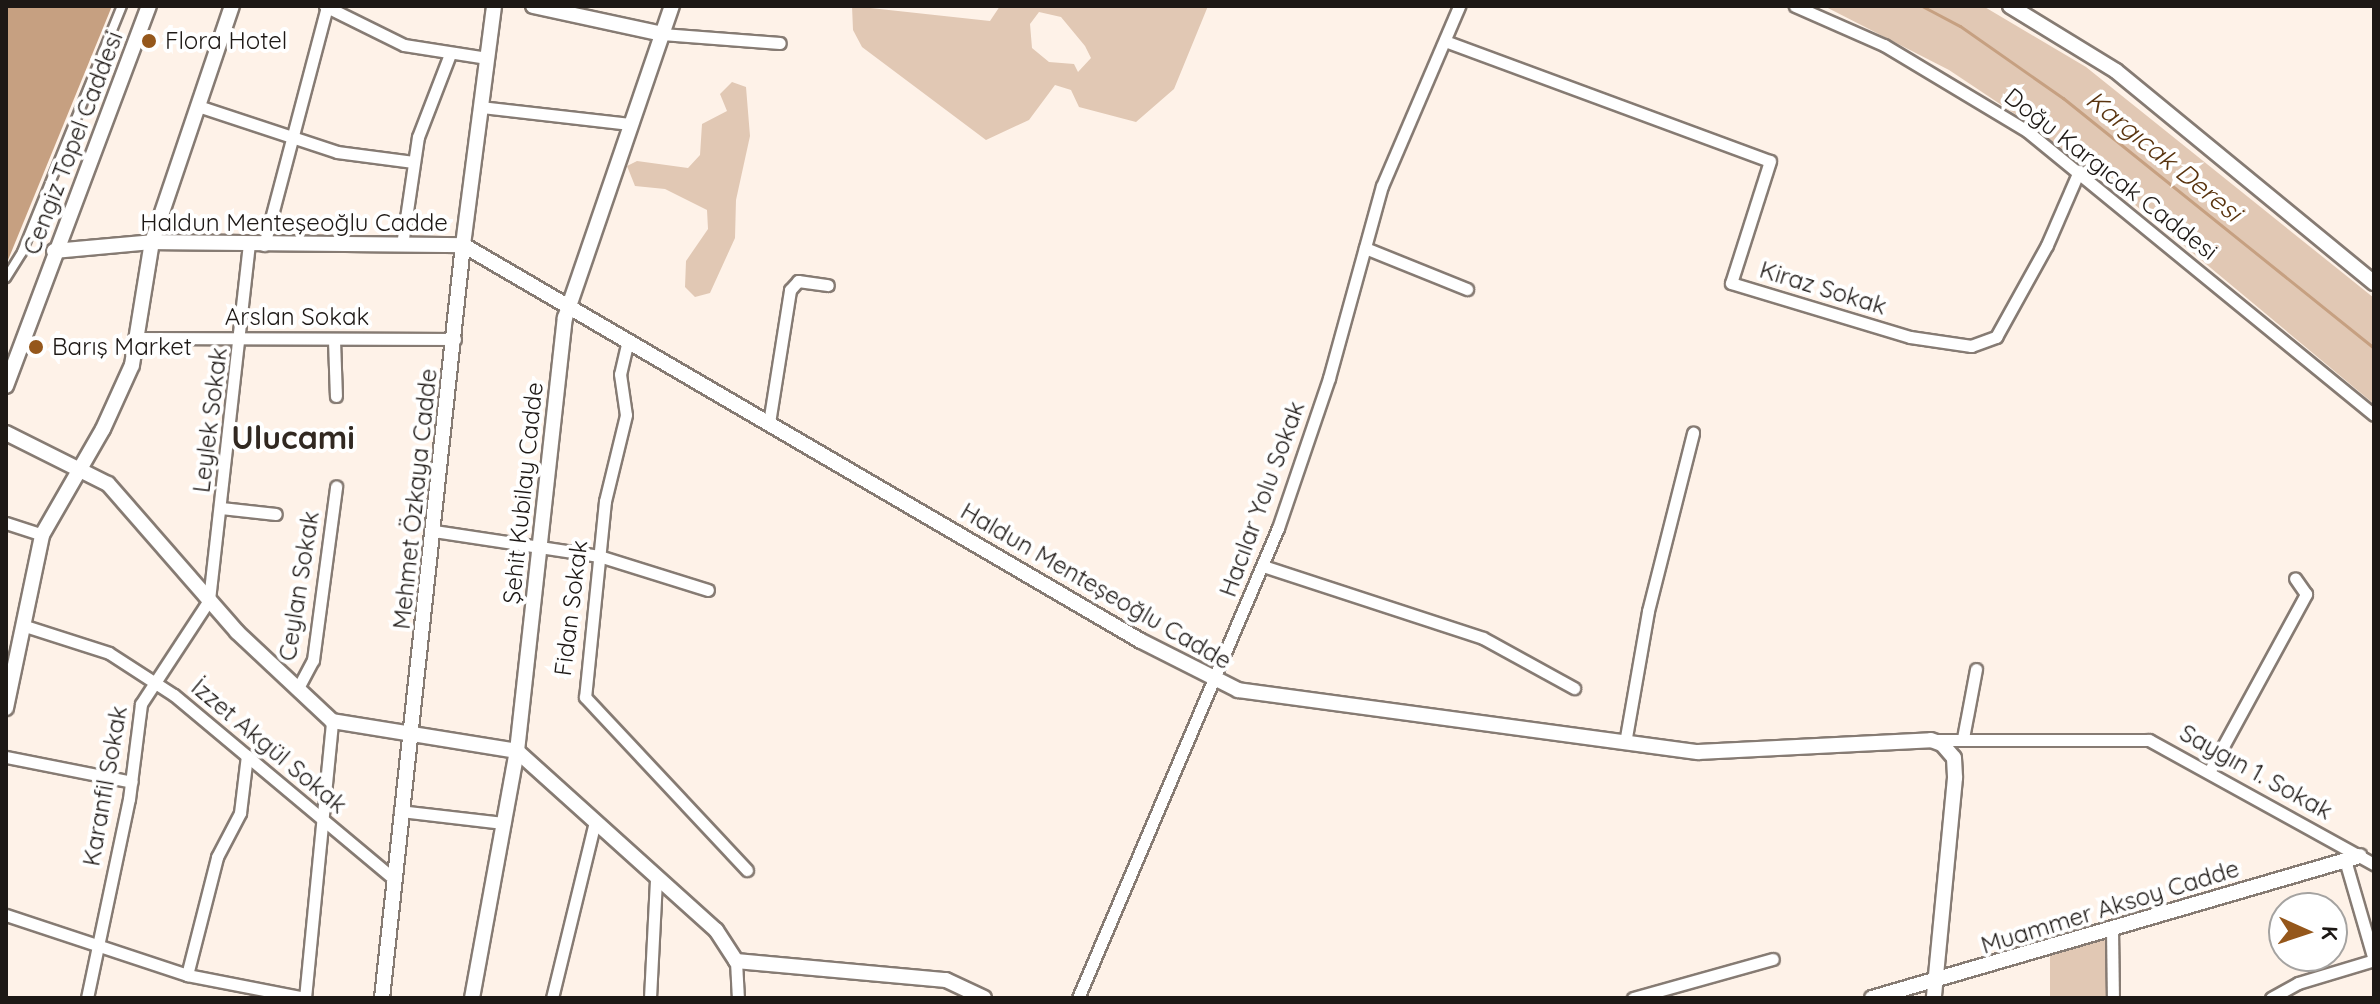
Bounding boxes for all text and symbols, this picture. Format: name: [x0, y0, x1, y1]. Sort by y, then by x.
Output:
street label: Cengiz Topel Caddesi: [17, 27, 129, 259]
place label: Flora Hotel: [165, 27, 287, 55]
marker: Flora Hotel: [140, 32, 158, 50]
street label: Doğu Kargıcak Caddesi: [1999, 82, 2223, 266]
water label: Kargıcak Deresi: [2080, 84, 2248, 228]
street label: Haldun Menteşeoğlu Cadde: [140, 209, 448, 237]
street label: Kiraz Sokak: [1756, 255, 1890, 321]
street label: Arslan Sokak: [225, 303, 369, 331]
place label: Barış Market: [52, 333, 192, 361]
marker: Barış Market: [27, 338, 45, 356]
street label: Leylek Sokak: [187, 346, 233, 494]
street label: Mehmet Özkaya Cadde: [387, 367, 443, 631]
street label: Şehit Kubilay Cadde: [497, 381, 549, 605]
street label: Hacılar Yolu Sokak: [1213, 397, 1311, 601]
district label: Ulucami: [231, 418, 355, 456]
street label: Haldun Menteşeoğlu Cadde: [956, 497, 1236, 675]
street label: Ceylan Sokak: [273, 509, 325, 663]
street label: Fidan Sokak: [548, 539, 594, 677]
street label: İzzet Akgül Sokak: [185, 673, 353, 819]
street label: Karanfil Sokak: [77, 704, 133, 868]
street label: Saygın 1. Sokak: [2175, 718, 2337, 826]
street label: Muammer Aksoy Cadde: [1978, 854, 2242, 960]
north arrow: [2268, 892, 2348, 972]
text: K: [2316, 925, 2344, 941]

